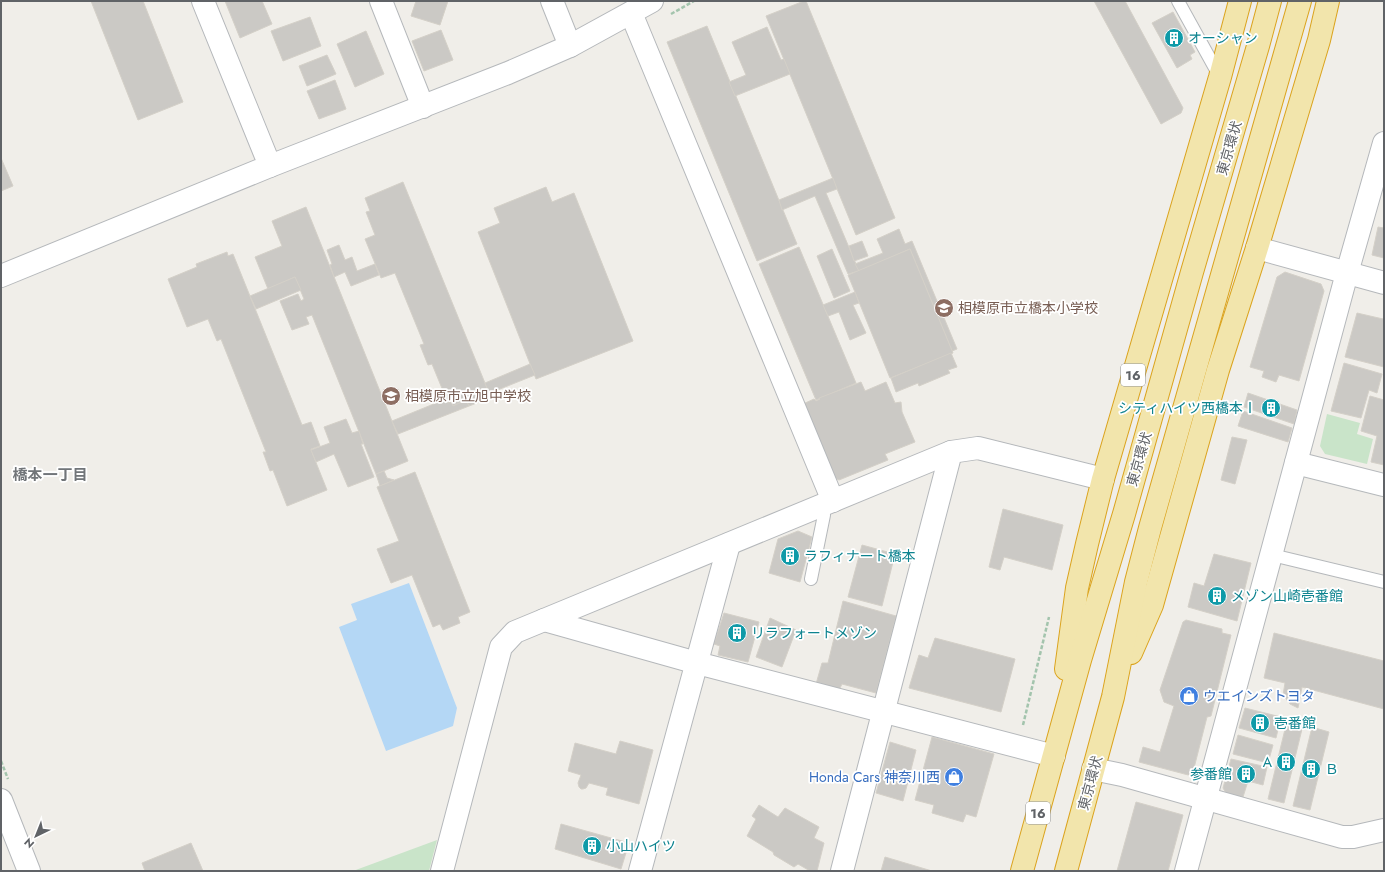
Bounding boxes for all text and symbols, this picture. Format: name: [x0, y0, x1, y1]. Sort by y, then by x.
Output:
building icon: オーシャン: [1163, 27, 1185, 49]
place label: オーシャン: [1188, 28, 1258, 48]
street label: 東京環状: [1212, 118, 1246, 178]
school or university icon: 相模原市立橋本小学校: [933, 297, 955, 319]
place label: 相模原市立橋本小学校: [958, 298, 1098, 318]
road number: 16: [1121, 364, 1145, 386]
school or university icon: 相模原市立旭中学校: [380, 385, 402, 407]
place label: 相模原市立旭中学校: [405, 386, 531, 406]
building icon: シティハイツ西橋本Ⅰ: [1260, 397, 1282, 419]
place label: シティハイツ西橋本Ⅰ: [1118, 398, 1257, 418]
street label: 東京環状: [1122, 429, 1156, 489]
district label: 橋本一丁目: [12, 464, 88, 486]
building icon: ラフィナート橋本: [779, 545, 801, 567]
place label: ラフィナート橋本: [804, 546, 916, 566]
building icon: メゾン山崎壱番館: [1206, 585, 1228, 607]
place label: メゾン山崎壱番館: [1231, 586, 1343, 606]
building icon: リラフォートメゾン: [726, 622, 748, 644]
place label: リラフォートメゾン: [751, 623, 877, 643]
shop icon: ウエインズトヨタ: [1178, 685, 1200, 707]
place label: ウエインズトヨタ: [1203, 686, 1315, 706]
building icon: 壱番館: [1249, 712, 1271, 734]
place label: 壱番館: [1274, 713, 1316, 733]
building icon: A: [1275, 751, 1297, 773]
place label: A: [1263, 752, 1273, 772]
street label: 東京環状: [1073, 753, 1107, 813]
building icon: Ｂ: [1300, 758, 1322, 780]
place label: Ｂ: [1325, 759, 1339, 779]
building icon: 参番館: [1235, 763, 1257, 785]
place label: 参番館: [1190, 764, 1232, 784]
shop icon: Honda Cars 神奈川西: [943, 766, 965, 788]
place label: Honda Cars 神奈川西: [809, 767, 940, 787]
road number: 16: [1026, 802, 1050, 824]
north arrow: [16, 816, 56, 856]
text: N: [21, 834, 38, 852]
building icon: 小山ハイツ: [581, 835, 603, 857]
place label: 小山ハイツ: [606, 836, 676, 856]

